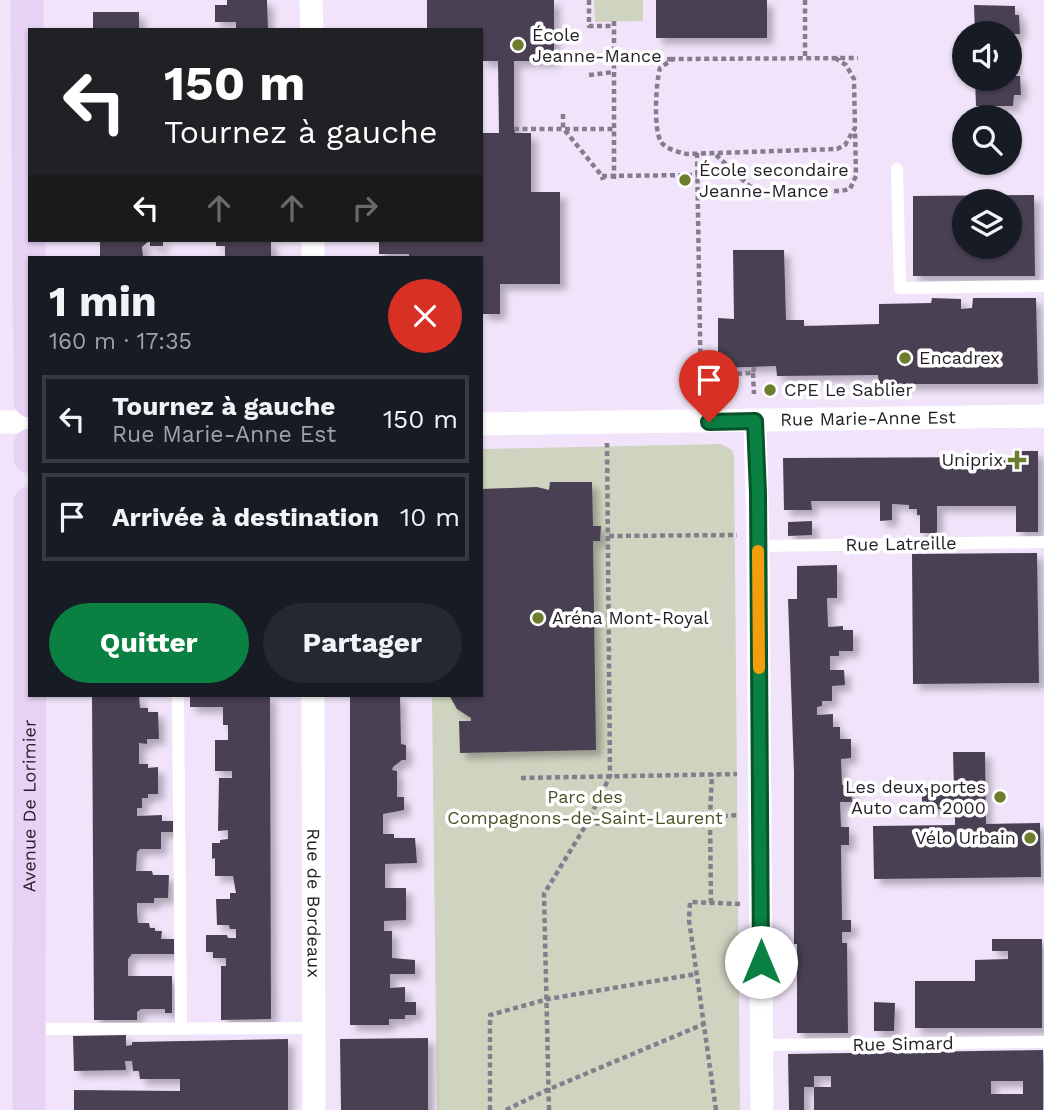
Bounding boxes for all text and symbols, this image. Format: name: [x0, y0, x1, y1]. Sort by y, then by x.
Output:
map controls: [952, 21, 1022, 259]
button: sound: [952, 21, 1022, 91]
place label: École Jeanne-Mance: [532, 24, 662, 66]
marker: École Jeanne-Mance: [510, 37, 526, 53]
text: 150 m: [164, 54, 305, 112]
icon: left: [49, 56, 140, 147]
button: search: [952, 105, 1022, 175]
text: Tournez à gauche: [164, 113, 437, 151]
place label: École secondaire Jeanne-Mance: [699, 159, 849, 201]
marker: École secondaire Jeanne-Mance: [677, 172, 693, 188]
icon: left: [127, 189, 165, 227]
icon: ahead: [200, 189, 238, 227]
icon: ahead: [273, 189, 311, 227]
icon: right: [346, 189, 384, 227]
button: layers: [952, 189, 1022, 259]
text: 1 min: [49, 277, 157, 326]
button: close: [388, 279, 462, 353]
text: 160 m · 17:35: [49, 328, 192, 355]
place label: Encadrex: [919, 347, 1000, 368]
pin: [679, 350, 739, 422]
marker: Encadrex: [897, 350, 913, 366]
icon: arrive: [690, 361, 728, 399]
place label: CPE Le Sablier: [784, 379, 913, 400]
marker: CPE Le Sablier: [762, 382, 778, 398]
text: Tournez à gauche: [112, 391, 335, 421]
icon: left: [53, 400, 91, 438]
text: 150 m: [383, 404, 458, 434]
street label: Rue Marie-Anne Est: [780, 406, 956, 430]
text: Rue Marie-Anne Est: [112, 421, 336, 448]
place label: Uniprix: [941, 449, 1003, 470]
marker: Uniprix: [1009, 452, 1025, 468]
icon: arrive: [53, 498, 91, 536]
text: Arrivée à destination: [112, 502, 379, 532]
text: 10 m: [400, 502, 460, 532]
street label: Rue Latreille: [845, 532, 957, 555]
button: Quitter: [49, 603, 249, 683]
button: Partager: [263, 603, 462, 683]
place label: Aréna Mont-Royal: [552, 607, 709, 628]
marker: Aréna Mont-Royal: [530, 610, 546, 626]
street label: Avenue De Lorimier: [18, 720, 40, 892]
place label: Les deux portes Auto cam 2000: [845, 776, 986, 818]
park label: Parc des Compagnons-de-Saint-Laurent: [447, 786, 723, 828]
marker: Les deux portes Auto cam 2000: [992, 789, 1008, 805]
place label: Vélo Urbain: [915, 827, 1016, 848]
street label: Rue de Bordeaux: [303, 828, 325, 978]
marker: Vélo Urbain: [1022, 830, 1038, 846]
position arrow: [724, 925, 798, 999]
street label: Rue Simard: [852, 1032, 954, 1055]

